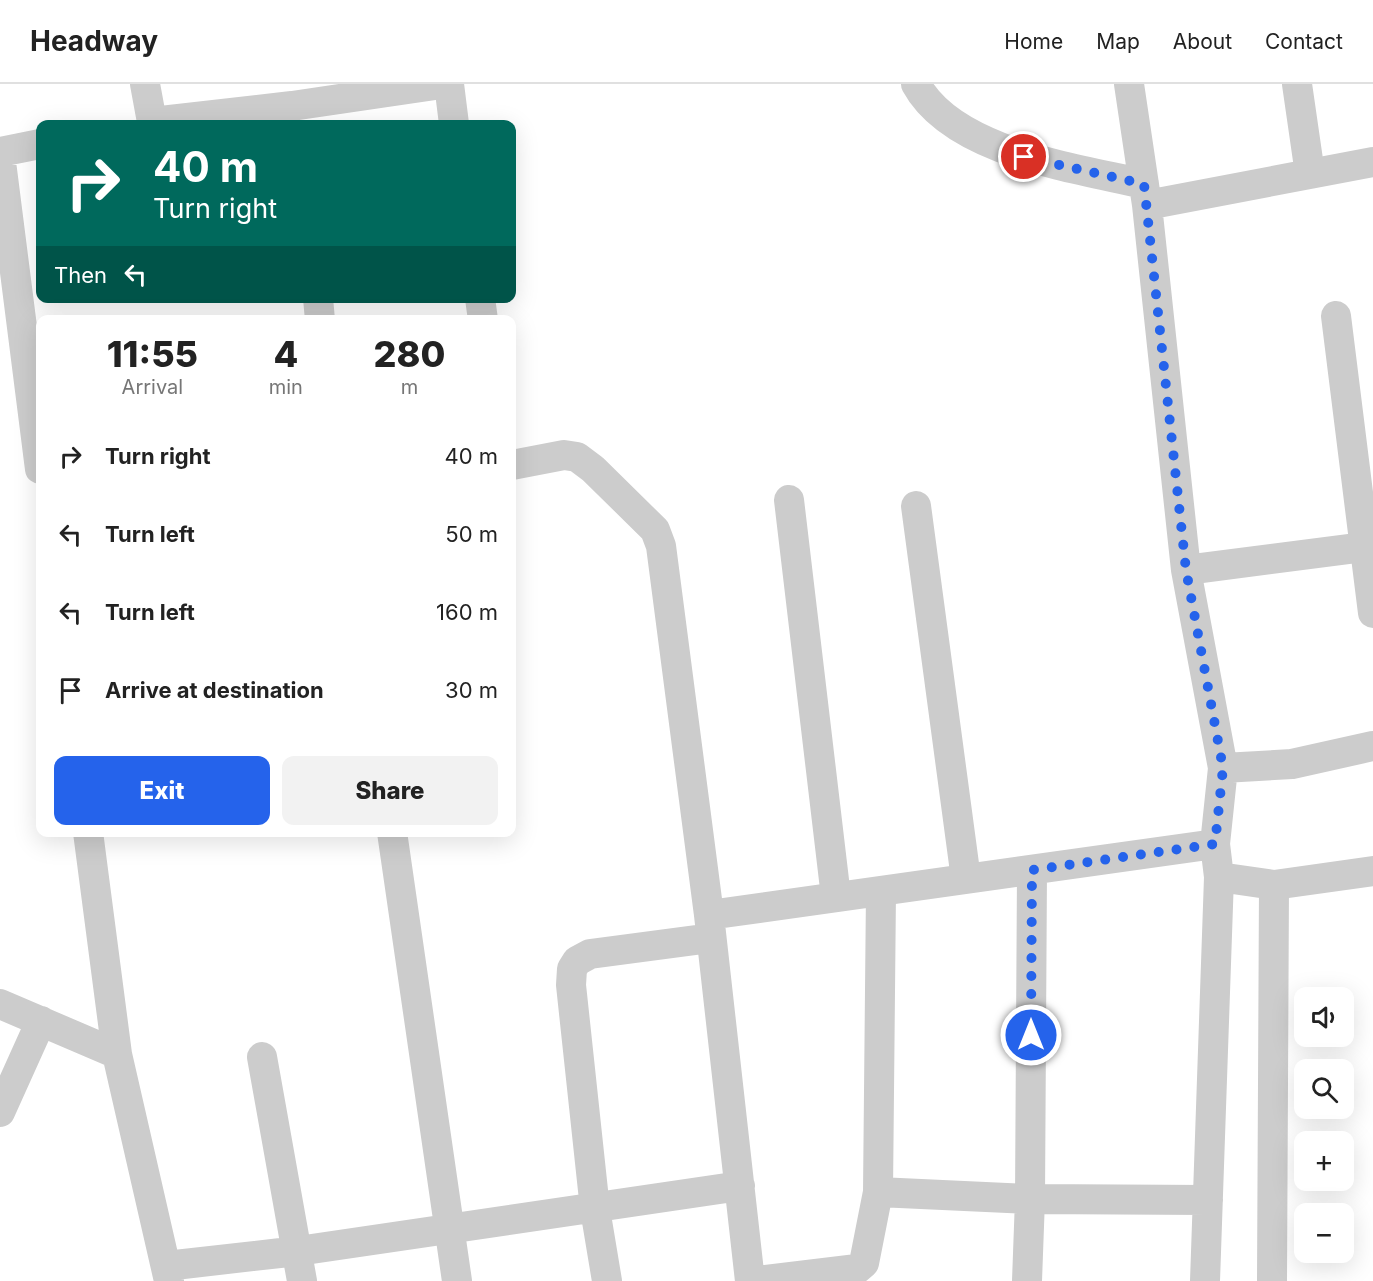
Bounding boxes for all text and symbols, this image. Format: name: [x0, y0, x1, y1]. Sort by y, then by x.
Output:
text: Headway: [30, 24, 158, 58]
text: Home: [1004, 29, 1063, 54]
text: Map: [1096, 29, 1140, 54]
text: About: [1173, 29, 1232, 54]
text: Contact: [1265, 29, 1343, 54]
pin: [998, 131, 1049, 182]
icon: arrive: [1007, 140, 1040, 173]
text: 40 m: [153, 141, 258, 192]
icon: right: [54, 144, 132, 222]
text: Turn right: [153, 192, 277, 225]
icon: left: [119, 258, 152, 291]
text: Then: [54, 262, 107, 288]
text: 11:55: [107, 332, 198, 376]
text: 4: [273, 332, 298, 376]
text: 280: [374, 332, 445, 376]
text: Arrival: [122, 375, 183, 399]
text: min: [269, 375, 303, 399]
text: m: [401, 375, 418, 399]
icon: right: [54, 440, 87, 473]
text: Turn right: [105, 443, 211, 469]
text: 40 m: [444, 443, 498, 469]
icon: left: [54, 518, 87, 551]
text: Turn left: [105, 521, 195, 547]
text: 50 m: [445, 521, 498, 547]
icon: left: [54, 596, 87, 629]
text: Turn left: [105, 599, 195, 625]
text: 160 m: [436, 599, 498, 625]
icon: arrive: [54, 674, 87, 707]
text: Arrive at destination: [105, 677, 324, 703]
text: 30 m: [445, 677, 498, 703]
button: Exit: [54, 756, 270, 825]
button: Share: [282, 756, 498, 825]
map controls: [1294, 987, 1354, 1263]
button: sound: [1294, 987, 1354, 1047]
position arrow: [999, 1003, 1063, 1067]
button: search: [1294, 1059, 1354, 1119]
button: +: [1294, 1131, 1354, 1191]
button: −: [1294, 1203, 1354, 1263]

